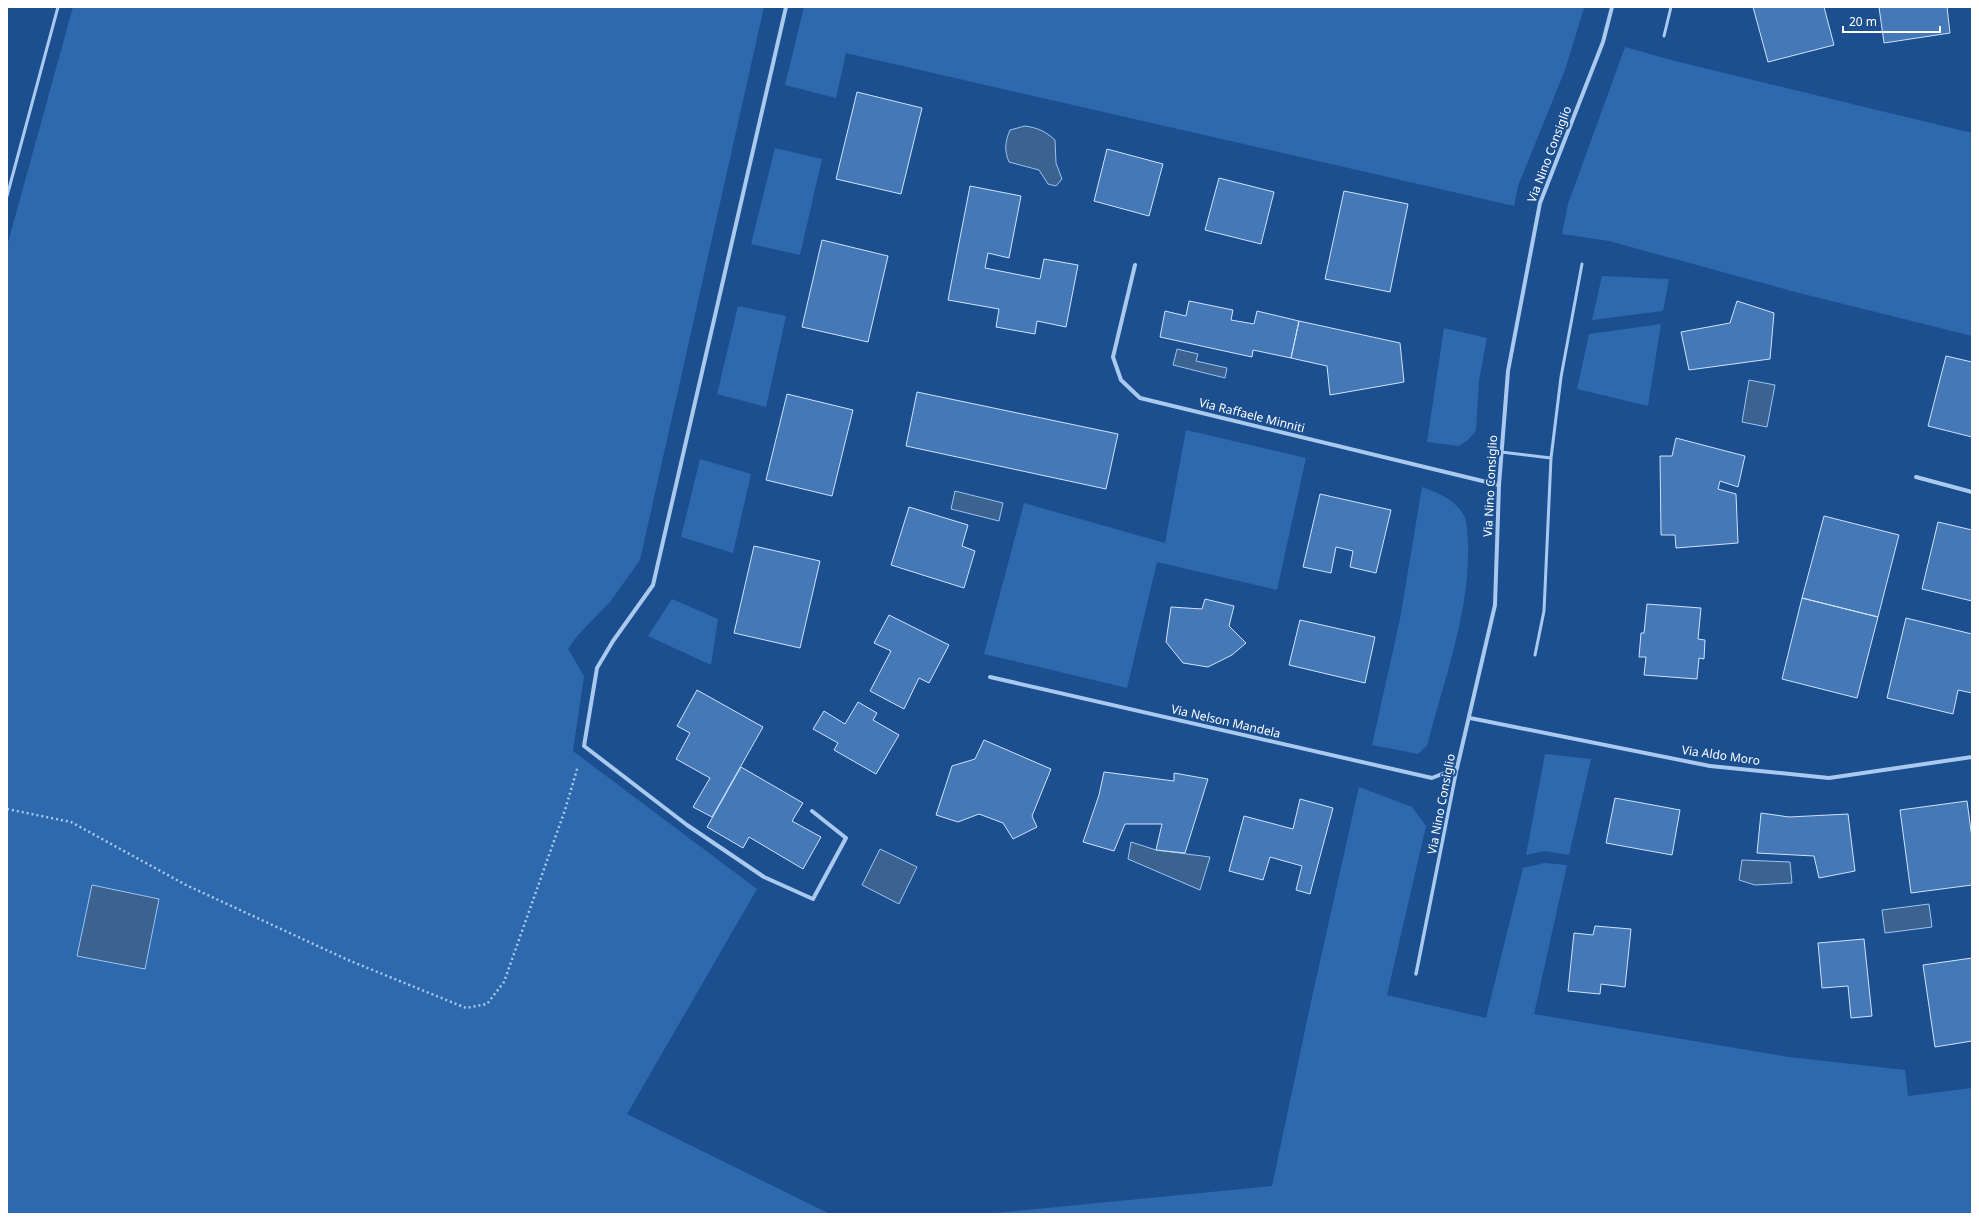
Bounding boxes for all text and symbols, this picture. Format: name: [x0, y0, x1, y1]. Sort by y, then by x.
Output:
scale bar: [1843, 8, 1940, 34]
text: 20 m: [1849, 13, 1877, 30]
street label: Via Nino Consiglio: [1523, 103, 1575, 205]
street label: Via Raffaele Minniti: [1197, 394, 1307, 436]
street label: Via Nino Consiglio: [1479, 435, 1501, 537]
street label: Via Nelson Mandela: [1170, 700, 1282, 742]
street label: Via Aldo Moro: [1681, 741, 1761, 769]
street label: Via Nino Consiglio: [1423, 752, 1459, 856]

